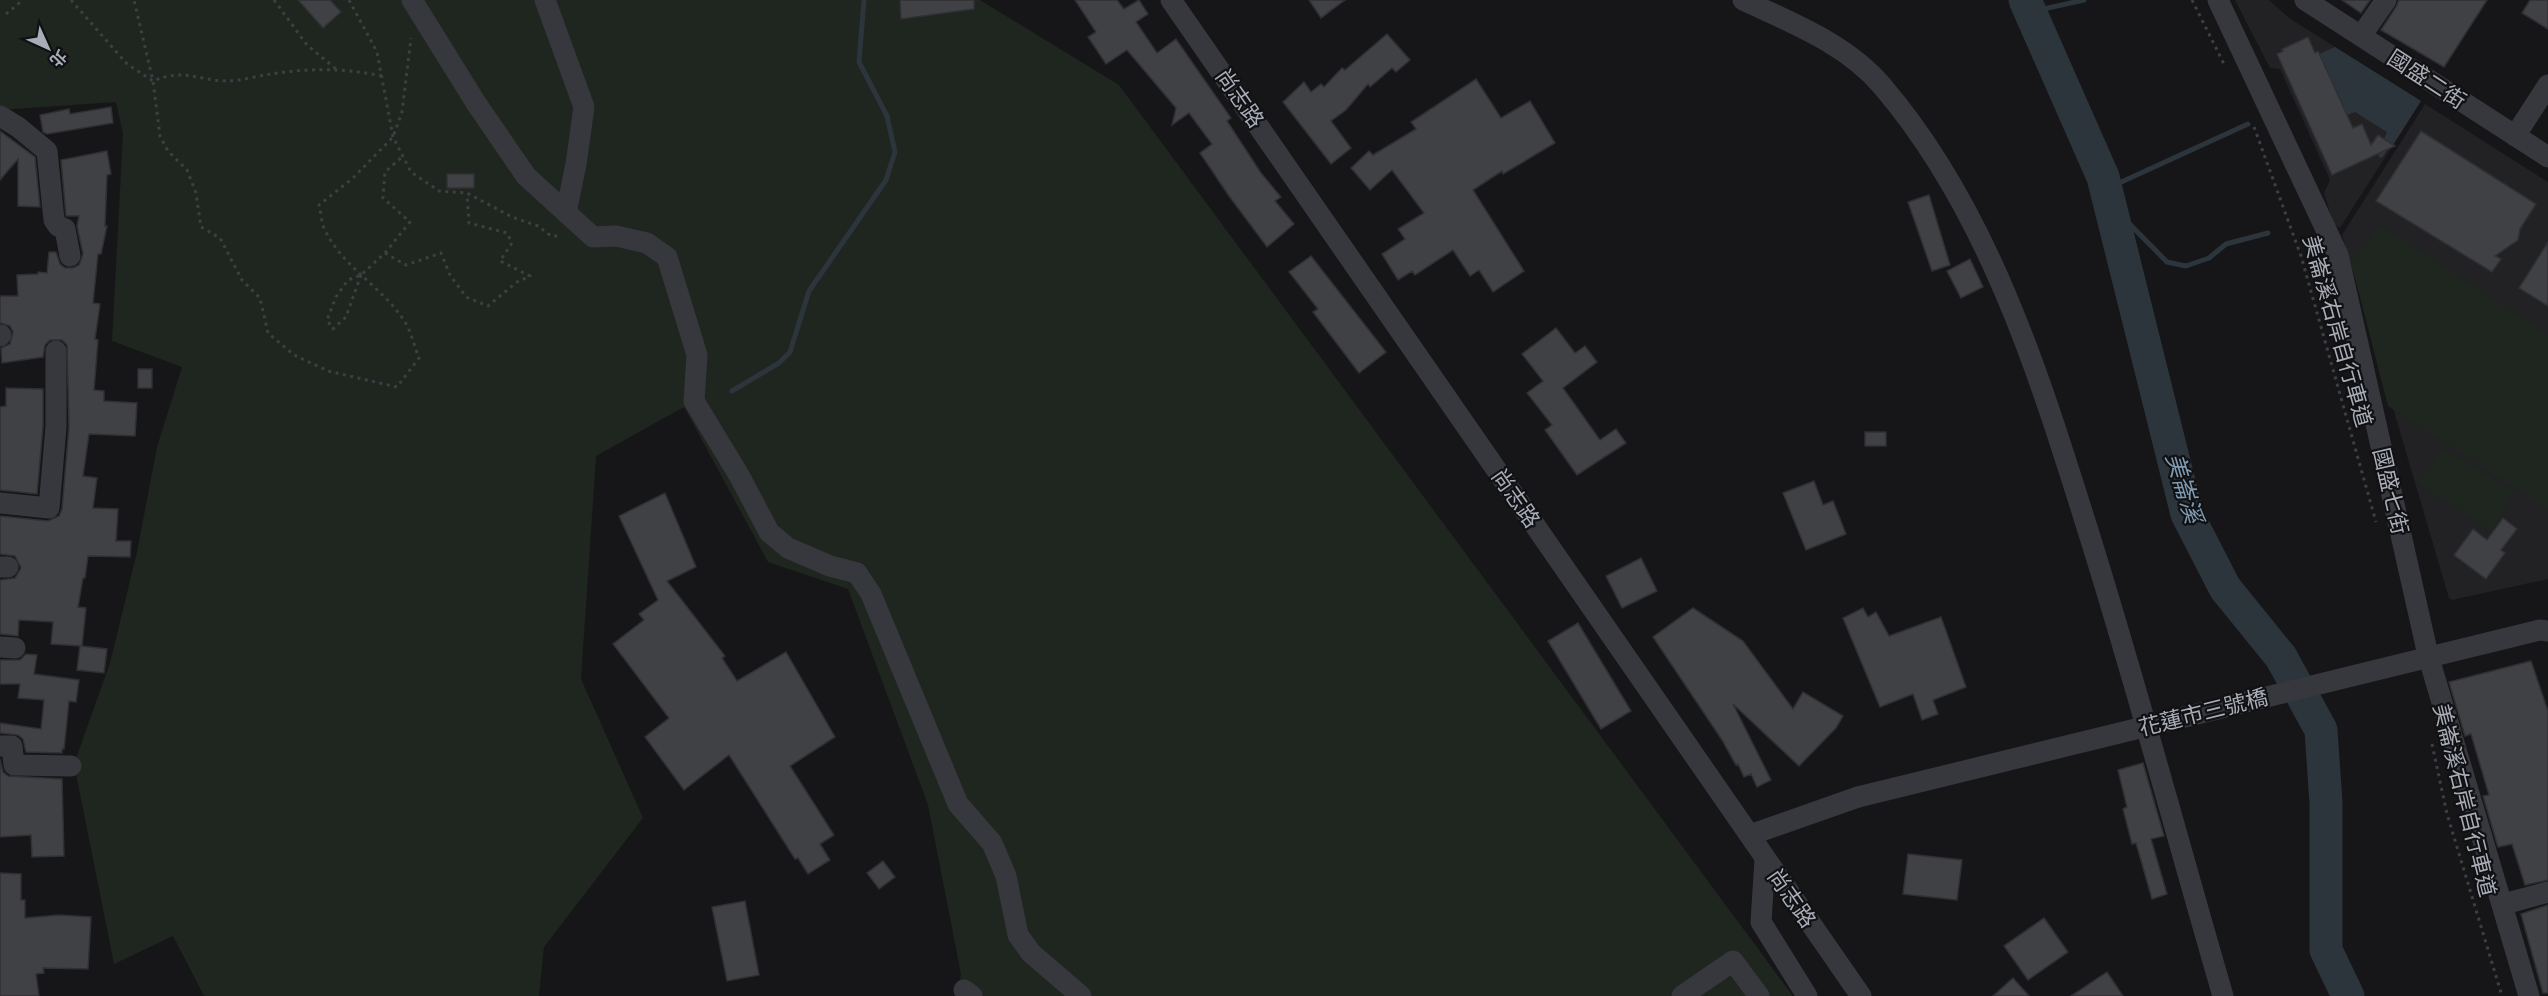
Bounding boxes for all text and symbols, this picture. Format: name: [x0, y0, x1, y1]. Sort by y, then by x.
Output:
north arrow: [18, 18, 78, 78]
street label: 國盛二街: [2382, 43, 2472, 115]
text: 北: [46, 46, 71, 71]
street label: 尚志路: [1210, 63, 1270, 133]
street label: 美崙溪右岸自行車道: [2297, 232, 2379, 430]
street label: 國盛七街: [2367, 445, 2415, 537]
water label: 美崙溪: [2160, 449, 2211, 529]
street label: 尚志路: [1486, 463, 1546, 533]
street label: 花蓮市三號橋: [2136, 682, 2270, 742]
street label: 美崙溪右岸自行車道: [2427, 701, 2503, 899]
street label: 尚志路: [1762, 863, 1822, 933]

